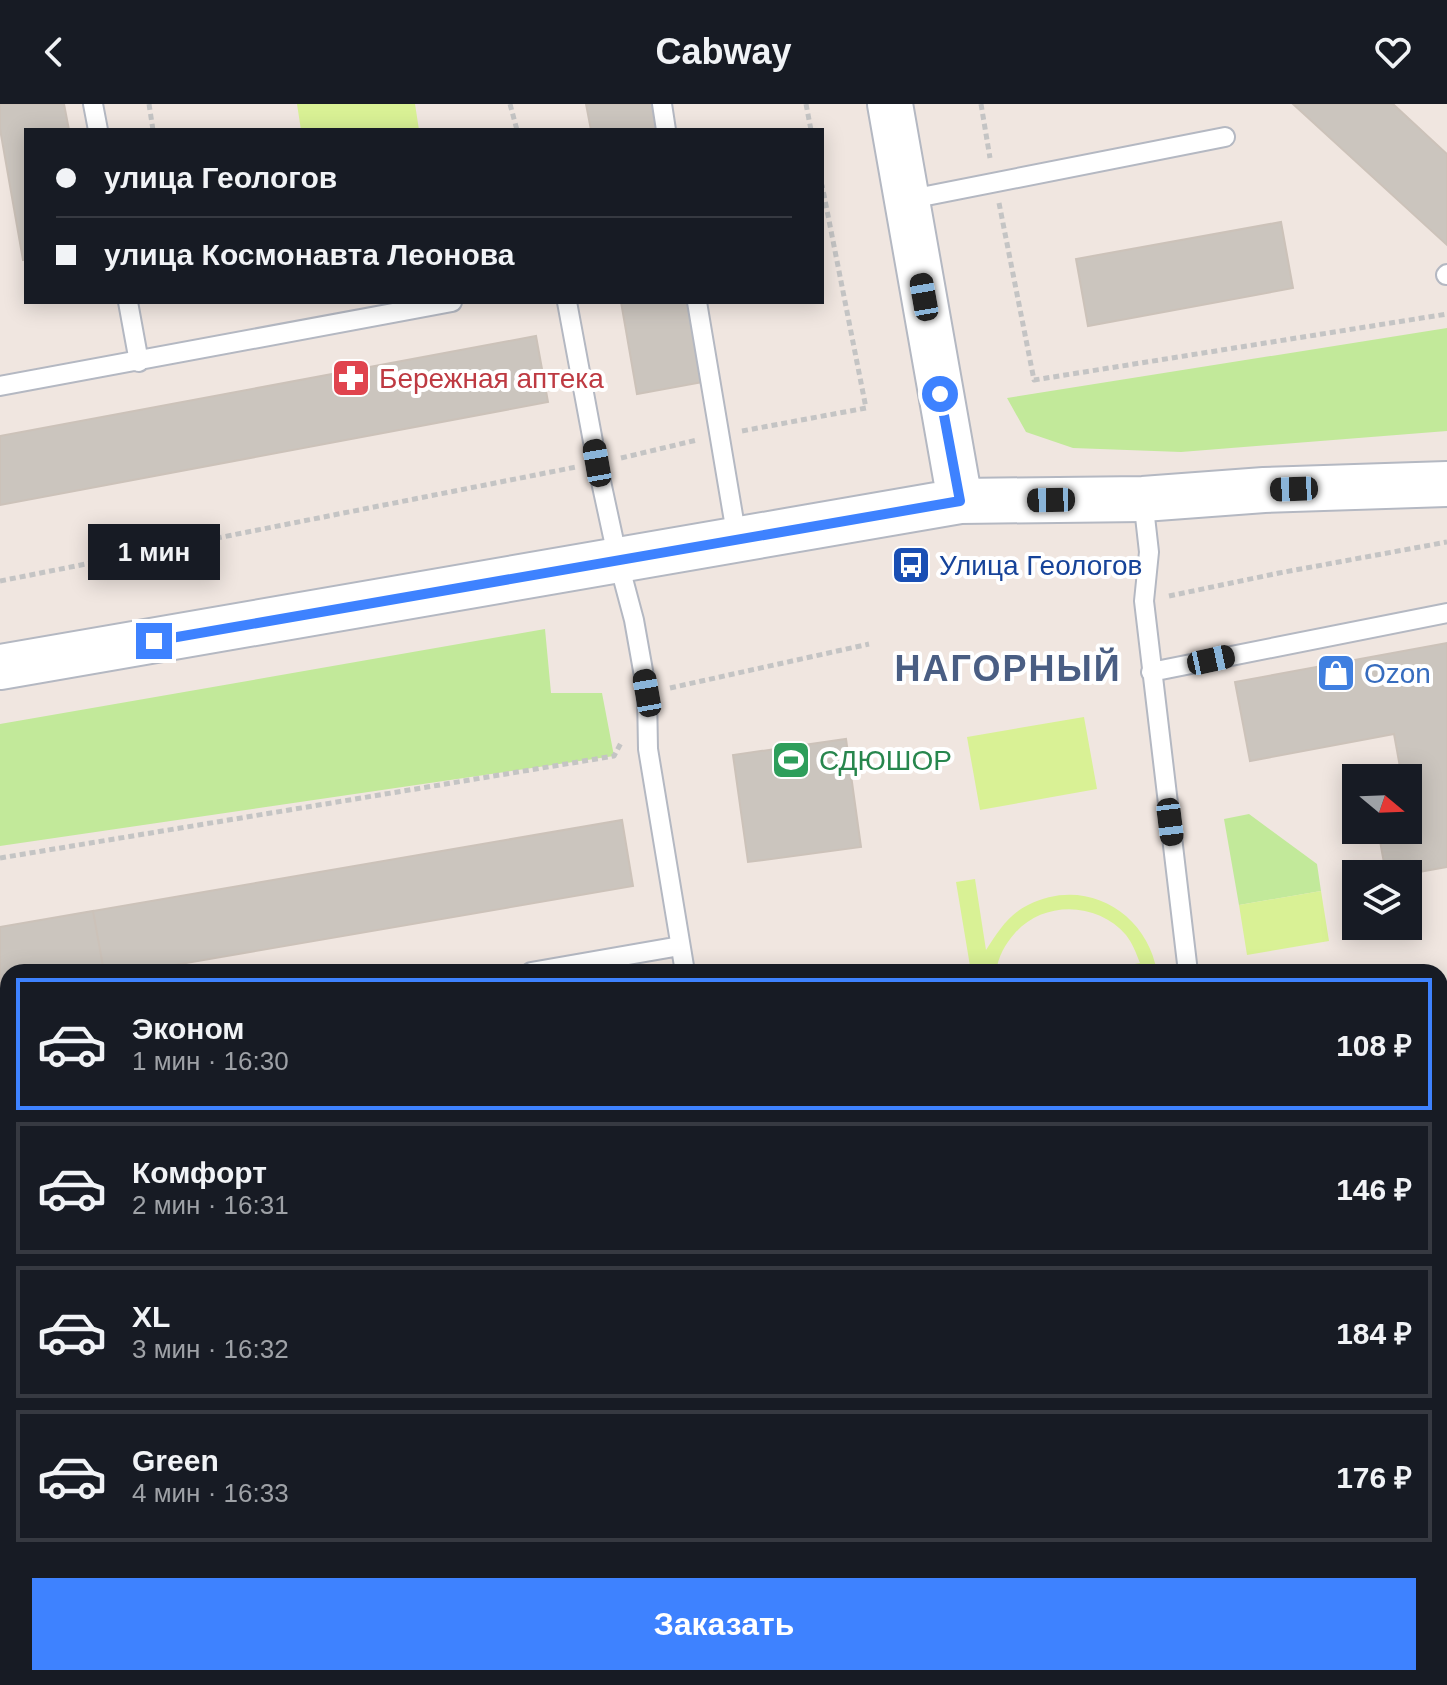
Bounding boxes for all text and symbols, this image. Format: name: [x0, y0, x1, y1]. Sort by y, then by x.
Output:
icon: back: [32, 30, 76, 74]
icon: heart: [1371, 30, 1415, 74]
text: Cabway: [655, 31, 792, 72]
text: улица Геологов: [104, 161, 337, 194]
text: улица Космонавта Леонова: [104, 238, 514, 271]
car: [908, 271, 940, 323]
pharmacy icon: Бережная аптека: [330, 357, 372, 399]
place label: Бережная аптека: [379, 363, 604, 394]
route start: [922, 376, 958, 412]
car: [581, 437, 613, 489]
car: [1270, 476, 1318, 502]
car: [1027, 488, 1075, 512]
callout: 1 мин: [88, 525, 220, 581]
text: 1 мин: [118, 537, 190, 567]
bus stop icon: Улица Геологов: [890, 544, 932, 586]
place label: Улица Геологов: [939, 550, 1142, 581]
route end: [136, 623, 172, 659]
car: [1185, 643, 1237, 677]
district label: НАГОРНЫЙ: [894, 647, 1122, 689]
shop icon: Ozon: [1315, 652, 1357, 694]
place label: Ozon: [1364, 658, 1431, 689]
car: [631, 667, 663, 719]
sports icon: СДЮШОР: [770, 739, 812, 781]
place label: СДЮШОР: [819, 745, 952, 776]
north arrow: [1342, 764, 1422, 844]
map controls: [1342, 764, 1422, 940]
car: [1155, 797, 1185, 847]
button: layers: [1342, 860, 1422, 940]
icon: car: [36, 1008, 108, 1080]
text: Эконом: [132, 1012, 245, 1045]
text: 108 ₽: [1336, 1029, 1412, 1062]
text: 1 мин · 16:30: [132, 1046, 289, 1076]
icon: car: [36, 1152, 108, 1224]
text: Комфорт: [132, 1156, 267, 1189]
text: 146 ₽: [1336, 1173, 1412, 1206]
text: 2 мин · 16:31: [132, 1190, 289, 1220]
icon: car: [36, 1296, 108, 1368]
text: XL: [132, 1300, 170, 1333]
text: 184 ₽: [1336, 1317, 1412, 1350]
text: 3 мин · 16:32: [132, 1334, 289, 1364]
icon: car: [36, 1440, 108, 1512]
text: Green: [132, 1444, 219, 1477]
text: 176 ₽: [1336, 1461, 1412, 1494]
text: 4 мин · 16:33: [132, 1478, 289, 1508]
button: Заказать: [32, 1578, 1416, 1670]

